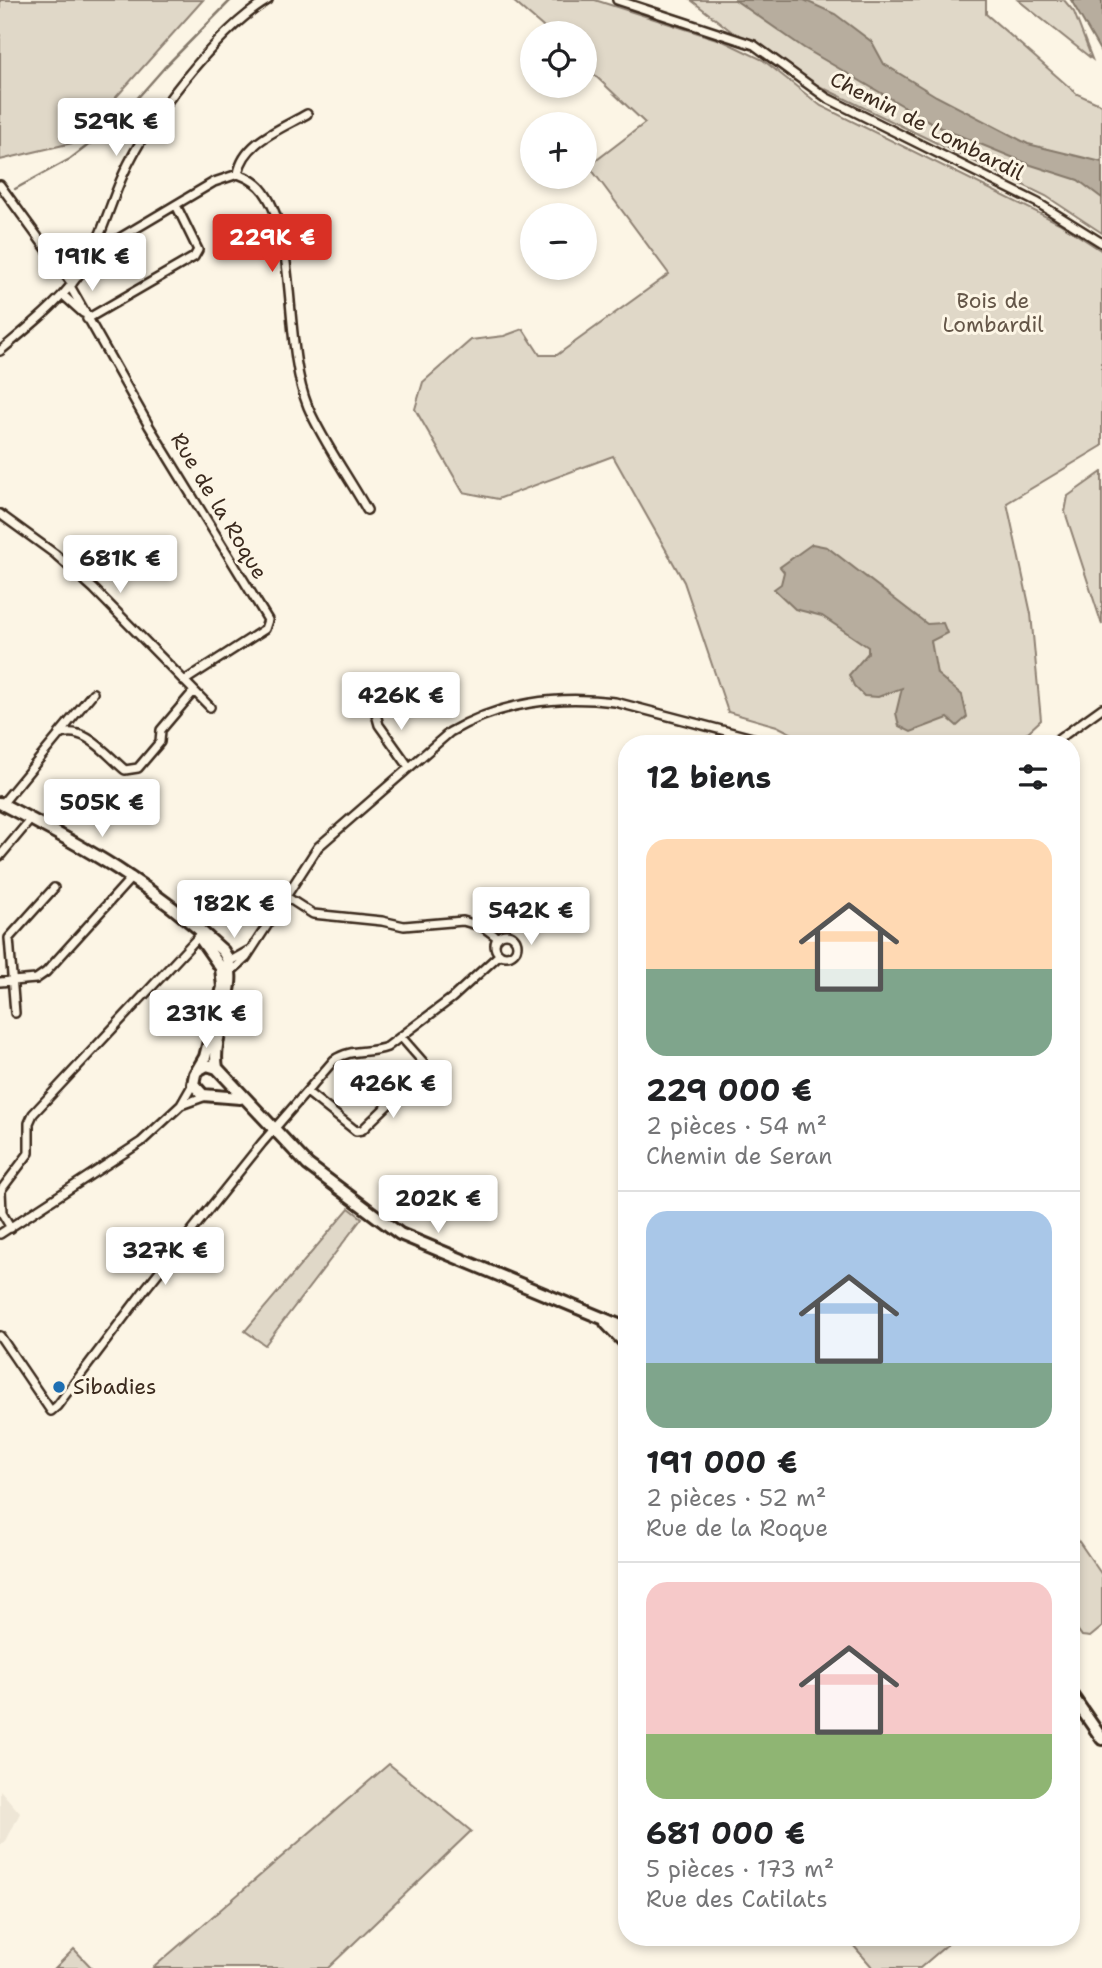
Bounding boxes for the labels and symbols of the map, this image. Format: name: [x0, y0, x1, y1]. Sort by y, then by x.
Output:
street label: Chemin de Lombardil: [825, 65, 1029, 187]
pin: 529K €: [59, 99, 173, 158]
pin: 229K €: [215, 215, 329, 274]
pin: 191K €: [35, 233, 149, 293]
park label: Bois de Lombardil: [942, 287, 1044, 339]
street label: Rue de la Roque: [164, 427, 274, 585]
pin: 681K €: [63, 536, 177, 595]
pin: 426K €: [344, 672, 458, 732]
pin: 505K €: [45, 780, 159, 839]
pin: 182K €: [177, 880, 291, 940]
pin: 542K €: [474, 888, 588, 947]
pin: 231K €: [149, 990, 263, 1050]
pin: 426K €: [336, 1060, 450, 1120]
pin: 202K €: [381, 1176, 495, 1235]
pin: 327K €: [108, 1228, 222, 1287]
place label: Sibadies: [73, 1373, 156, 1401]
marker: Sibadies: [51, 1379, 67, 1395]

